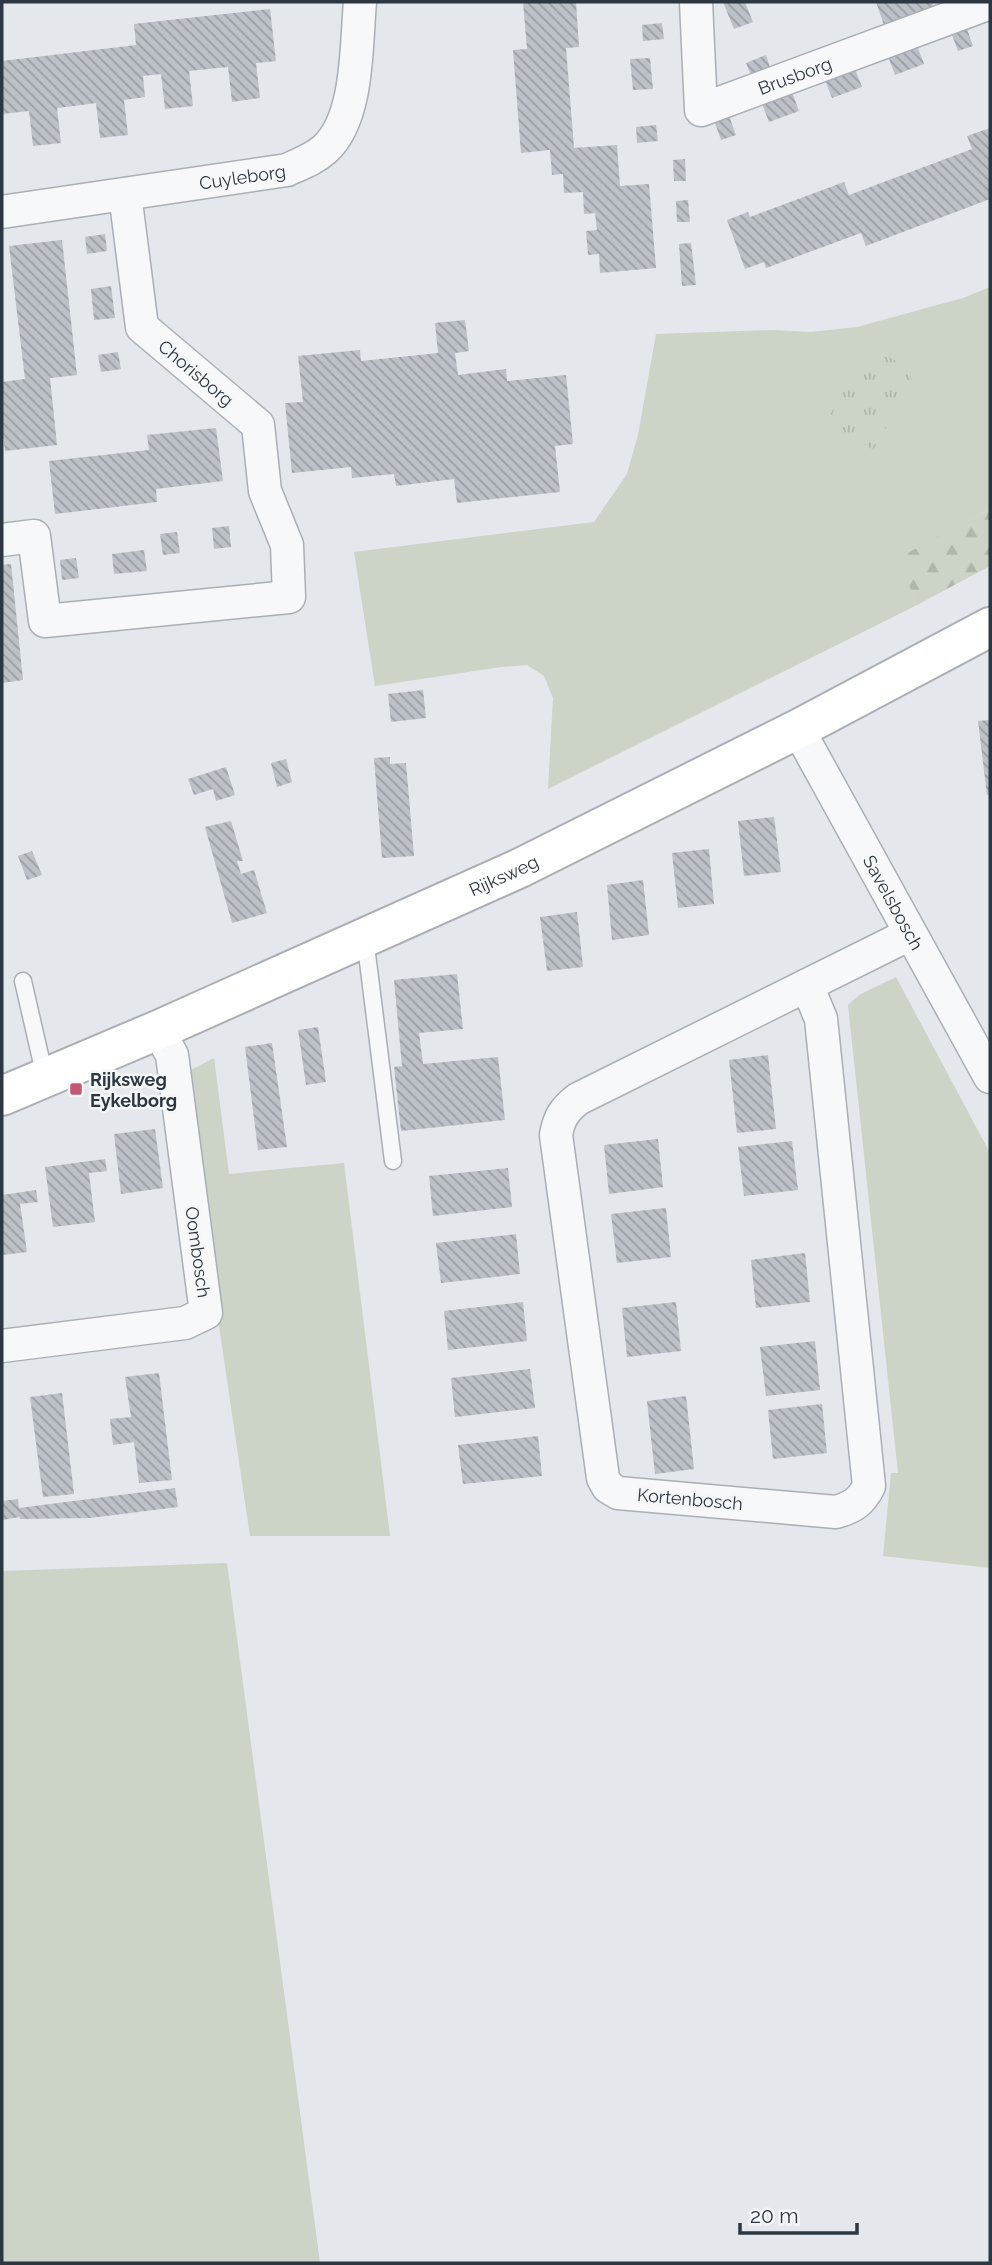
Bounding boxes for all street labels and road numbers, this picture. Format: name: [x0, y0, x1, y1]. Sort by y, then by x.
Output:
street label: Brusborg: [755, 52, 834, 98]
street label: Cuyleborg: [198, 160, 287, 193]
street label: Chorisborg: [154, 336, 238, 410]
street label: Rijksweg: [466, 850, 542, 900]
street label: Savelsbosch: [859, 851, 928, 953]
street label: Oombosch: [181, 1205, 215, 1299]
street label: Kortenbosch: [636, 1484, 744, 1514]

